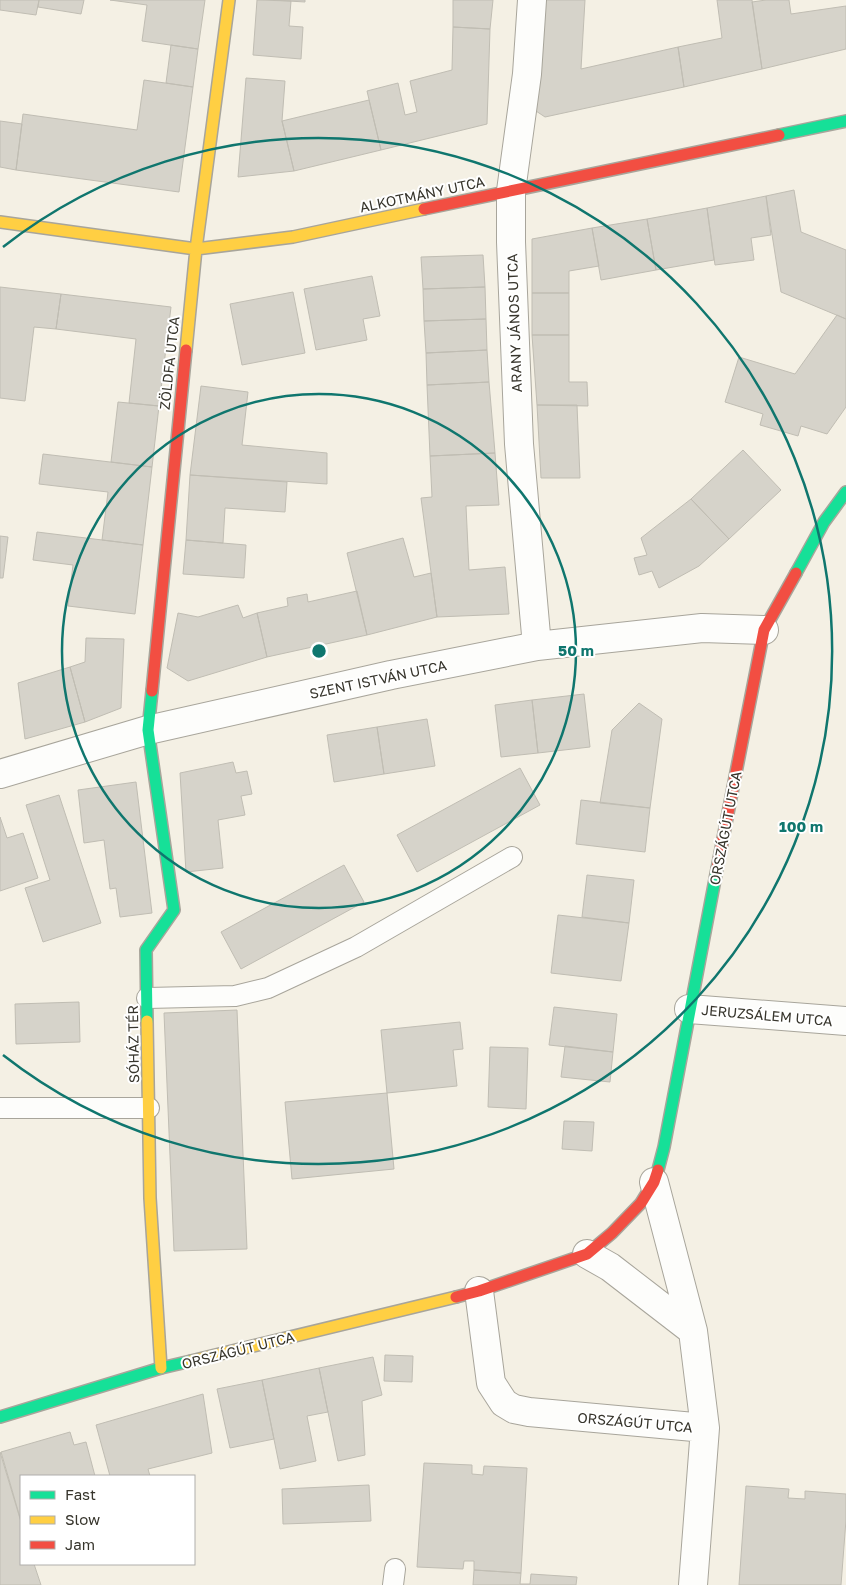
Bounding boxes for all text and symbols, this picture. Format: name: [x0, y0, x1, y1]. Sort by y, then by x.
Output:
street label: ALKOTMÁNY UTCA: [358, 172, 487, 216]
street label: ARANY JÁNOS UTCA: [503, 253, 525, 393]
street label: ZÖLDFA UTCA: [156, 315, 182, 411]
text: 50 m: [558, 641, 594, 659]
centre of rings: [310, 642, 328, 660]
street label: SZENT ISTVÁN UTCA: [308, 656, 449, 702]
street label: ORSZÁGÚT UTCA: [706, 769, 745, 886]
text: 100 m: [779, 817, 823, 835]
street label: JERUZSÁLEM UTCA: [701, 1001, 834, 1029]
street label: SÓHÁZ TÉR: [124, 1005, 142, 1083]
street label: ORSZÁGÚT UTCA: [180, 1328, 297, 1372]
street label: ORSZÁGÚT UTCA: [577, 1408, 694, 1436]
legend: [20, 1475, 195, 1565]
text: Fast: [65, 1485, 96, 1503]
text: Slow: [65, 1510, 100, 1528]
text: Jam: [65, 1535, 95, 1553]

